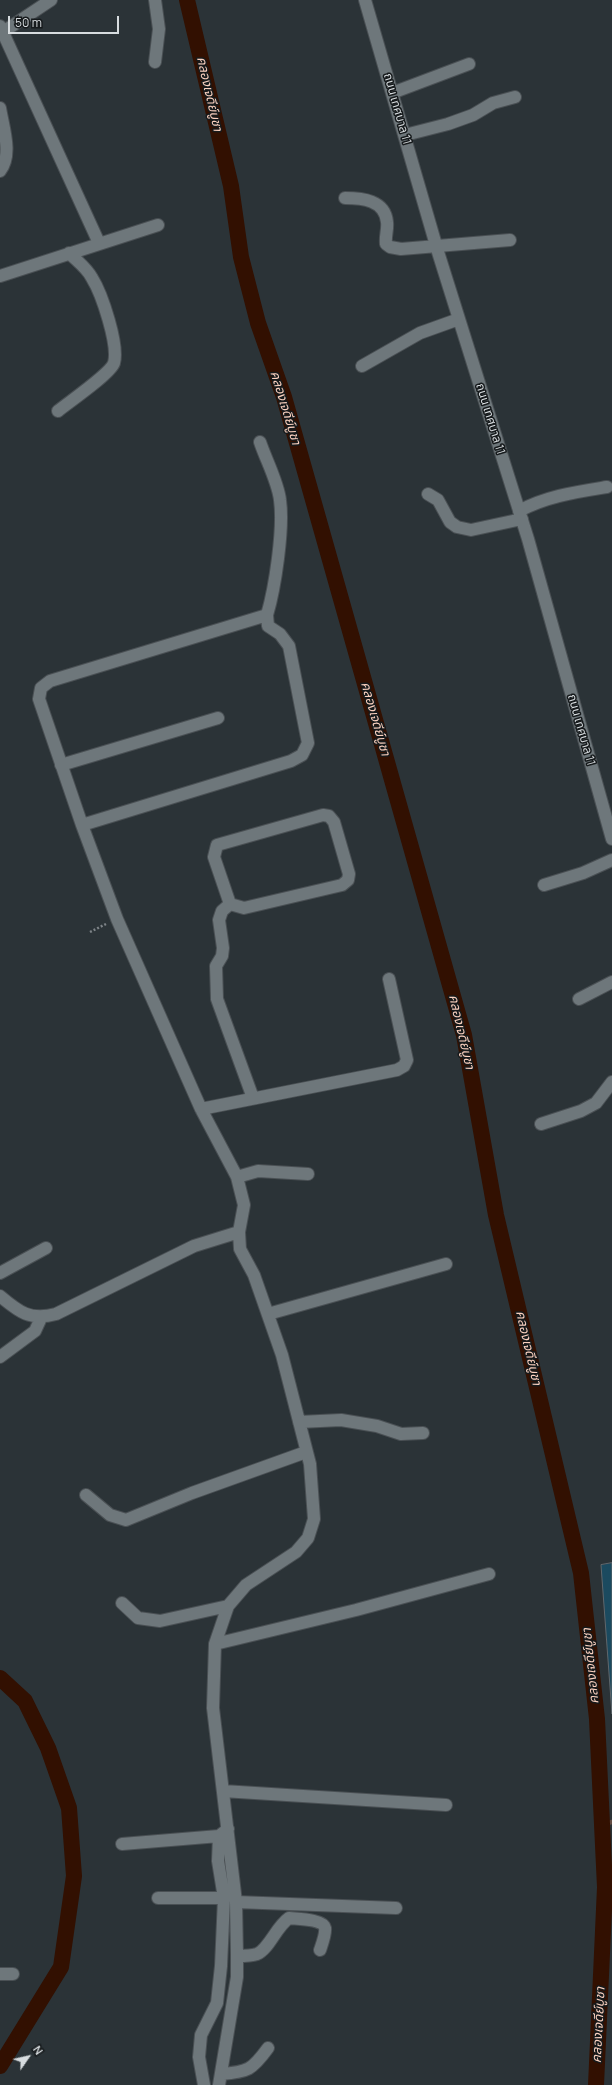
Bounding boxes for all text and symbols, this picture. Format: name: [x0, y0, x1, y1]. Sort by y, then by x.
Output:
scale bar: [10, 8, 121, 34]
text: 50 m: [15, 14, 42, 31]
water label: คลองเจดีย์บูชา: [193, 55, 225, 133]
street label: ถนน เทศบาล 11: [380, 72, 414, 146]
water label: คลองเจดีย์บูชา: [266, 369, 304, 447]
street label: ถนน เทศบาล 11: [472, 382, 508, 456]
water label: คลองเจดีย์บูชา: [357, 680, 393, 758]
street label: ถนน เทศบาล 11: [564, 693, 598, 767]
water label: คลองเจดีย์บูชา: [445, 993, 477, 1071]
water label: คลองเจดีย์บูชา: [512, 1309, 544, 1387]
water label: คลองเจดีย์บูชา: [579, 1627, 603, 1705]
water label: คลองเจดีย์บูชา: [589, 1987, 609, 2063]
north arrow: [8, 2037, 48, 2077]
text: N: [30, 2043, 47, 2057]

